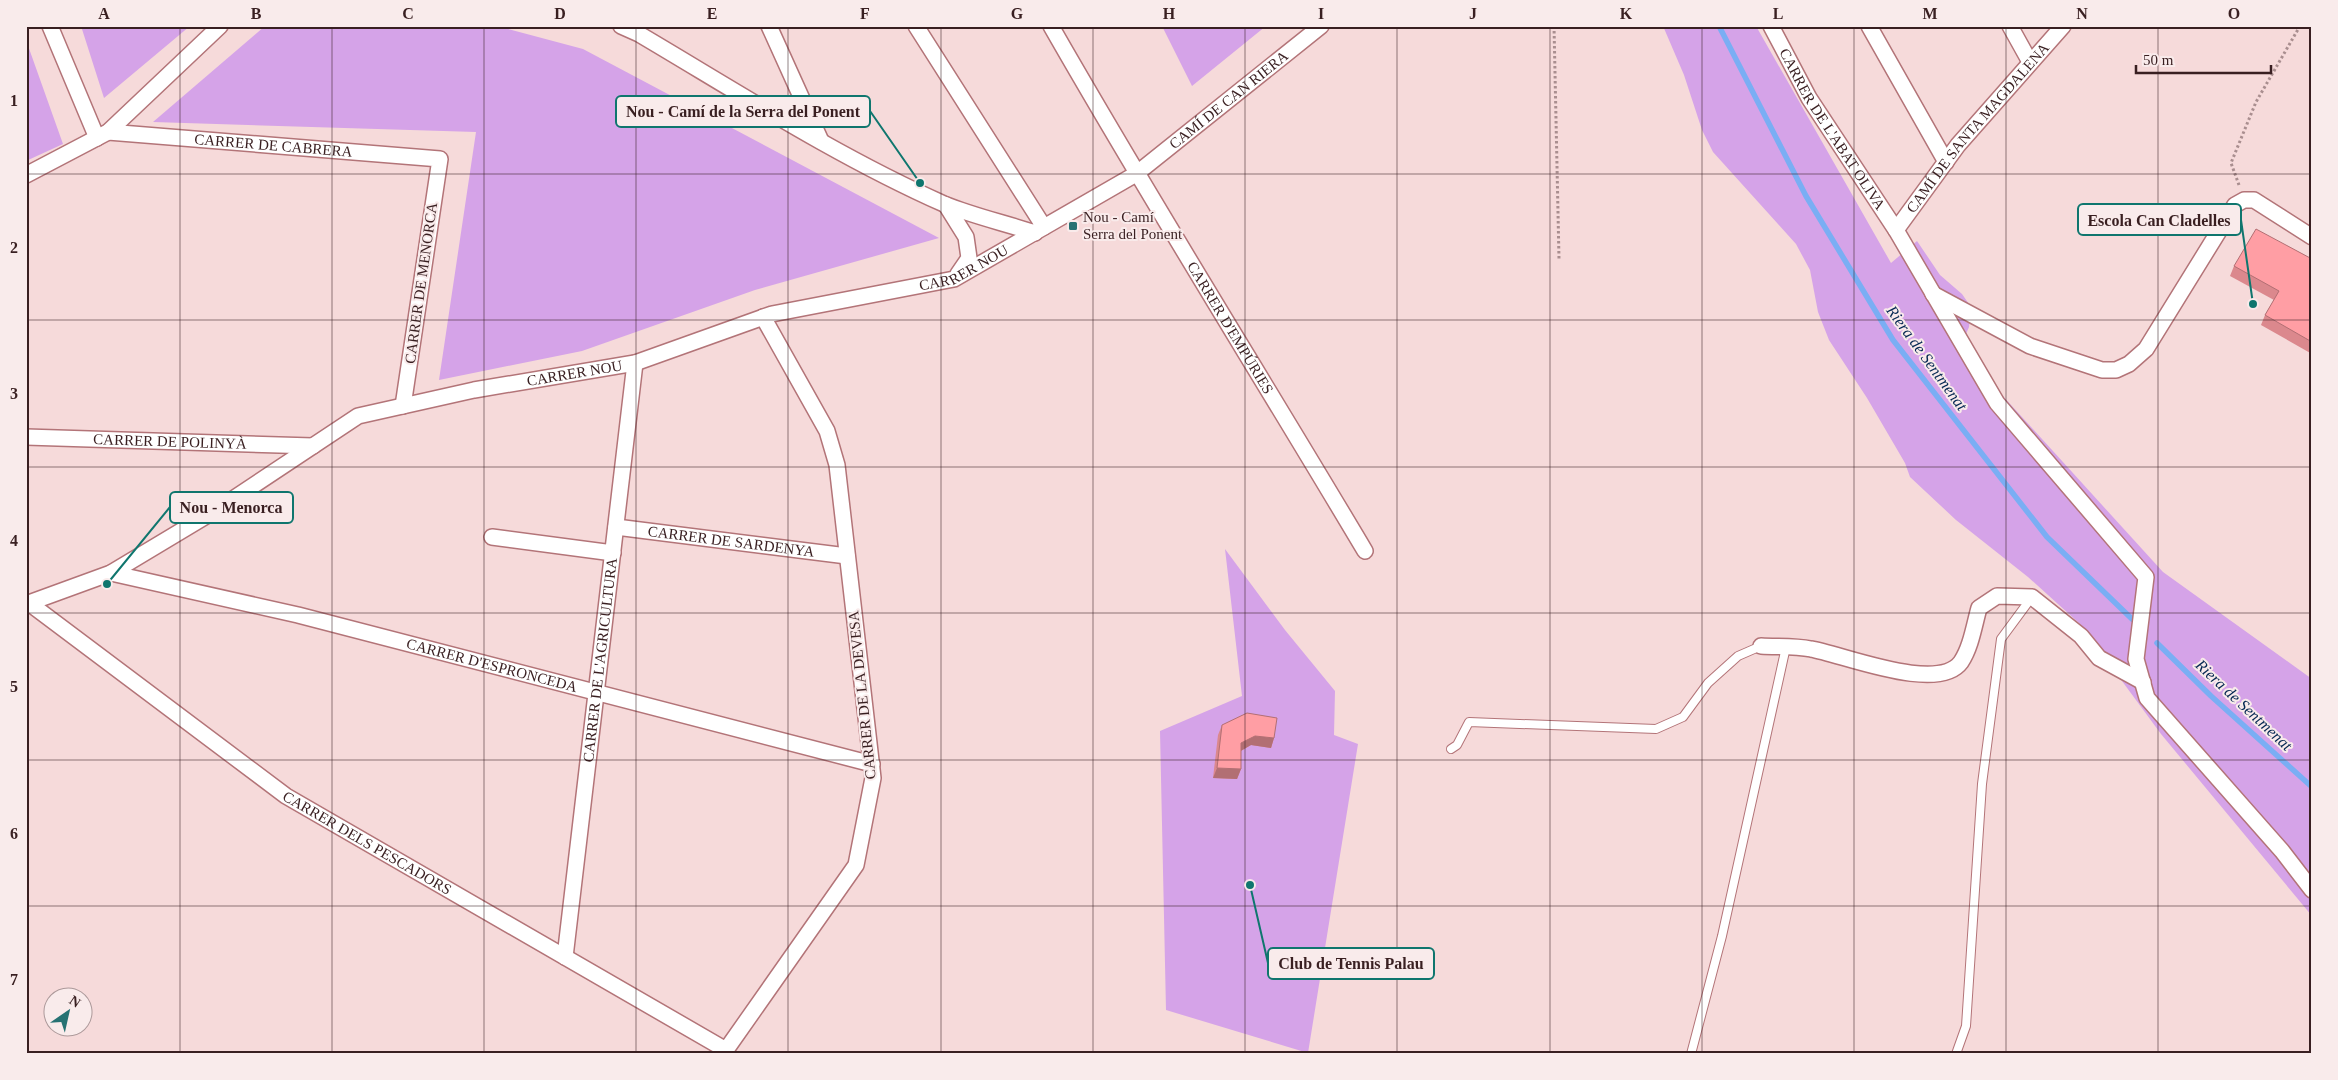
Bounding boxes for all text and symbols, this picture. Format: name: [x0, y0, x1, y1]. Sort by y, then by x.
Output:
text: A: [98, 5, 110, 22]
text: B: [251, 5, 262, 22]
text: C: [402, 5, 414, 22]
text: D: [554, 5, 566, 22]
text: E: [707, 5, 717, 22]
text: F: [860, 5, 870, 22]
text: G: [1011, 5, 1024, 22]
text: H: [1163, 5, 1176, 22]
text: I: [1318, 5, 1324, 22]
text: J: [1469, 5, 1477, 22]
text: K: [1620, 5, 1633, 22]
text: L: [1773, 5, 1783, 22]
text: M: [1922, 5, 1938, 22]
text: N: [2076, 5, 2088, 22]
text: O: [2228, 5, 2240, 22]
street label: CAMÍ DE SANTA MAGDALENA: [1903, 40, 2052, 216]
scale bar: [2136, 42, 2270, 74]
street label: CARRER DE L'ABAT OLIVA: [1776, 46, 1888, 213]
street label: CAMÍ DE CAN RIERA: [1166, 48, 1291, 152]
text: 50 m: [2143, 52, 2174, 68]
text: 1: [10, 92, 18, 109]
callout: Nou - Camí de la Serra del Ponent: [616, 96, 870, 127]
text: Nou - Camí de la Serra del Ponent: [626, 103, 861, 120]
street label: CARRER DE CABRERA: [194, 131, 353, 160]
street label: CARRER DE MENORCA: [402, 201, 440, 365]
callout: Escola Can Cladelles: [2078, 204, 2241, 235]
place label: Nou - Camí Serra del Ponent: [1083, 209, 1183, 242]
text: Escola Can Cladelles: [2087, 212, 2231, 229]
marker: Nou - Camí Serra del Ponent: [1067, 220, 1079, 232]
text: 2: [10, 239, 18, 256]
street label: CARRER NOU: [918, 242, 1011, 294]
street label: CARRER D'EMPÚRIES: [1184, 259, 1276, 397]
water label: Riera de Sentmenat: [1883, 302, 1971, 414]
street label: CARRER NOU: [526, 357, 623, 389]
text: 3: [10, 385, 18, 402]
street label: CARRER DE POLINYÀ: [93, 431, 247, 452]
callout: Nou - Menorca: [170, 492, 293, 523]
text: Nou - Menorca: [180, 499, 282, 516]
street label: CARRER DE SARDENYA: [647, 523, 815, 560]
text: 4: [10, 532, 18, 549]
street label: CARRER DE L'AGRICULTURA: [580, 557, 620, 763]
street label: CARRER DE LA DEVESA: [845, 610, 879, 780]
street label: CARRER D'ESPRONCEDA: [405, 636, 579, 695]
water label: Riera de Sentmenat: [2192, 655, 2296, 754]
text: 5: [10, 678, 18, 695]
street label: CARRER DELS PESCADORS: [280, 788, 454, 898]
text: 6: [10, 825, 18, 842]
callout: Club de Tennis Palau: [1268, 948, 1434, 979]
text: Club de Tennis Palau: [1278, 955, 1424, 972]
text: 7: [10, 971, 18, 988]
north arrow: [42, 988, 92, 1038]
text: N: [67, 993, 83, 1011]

